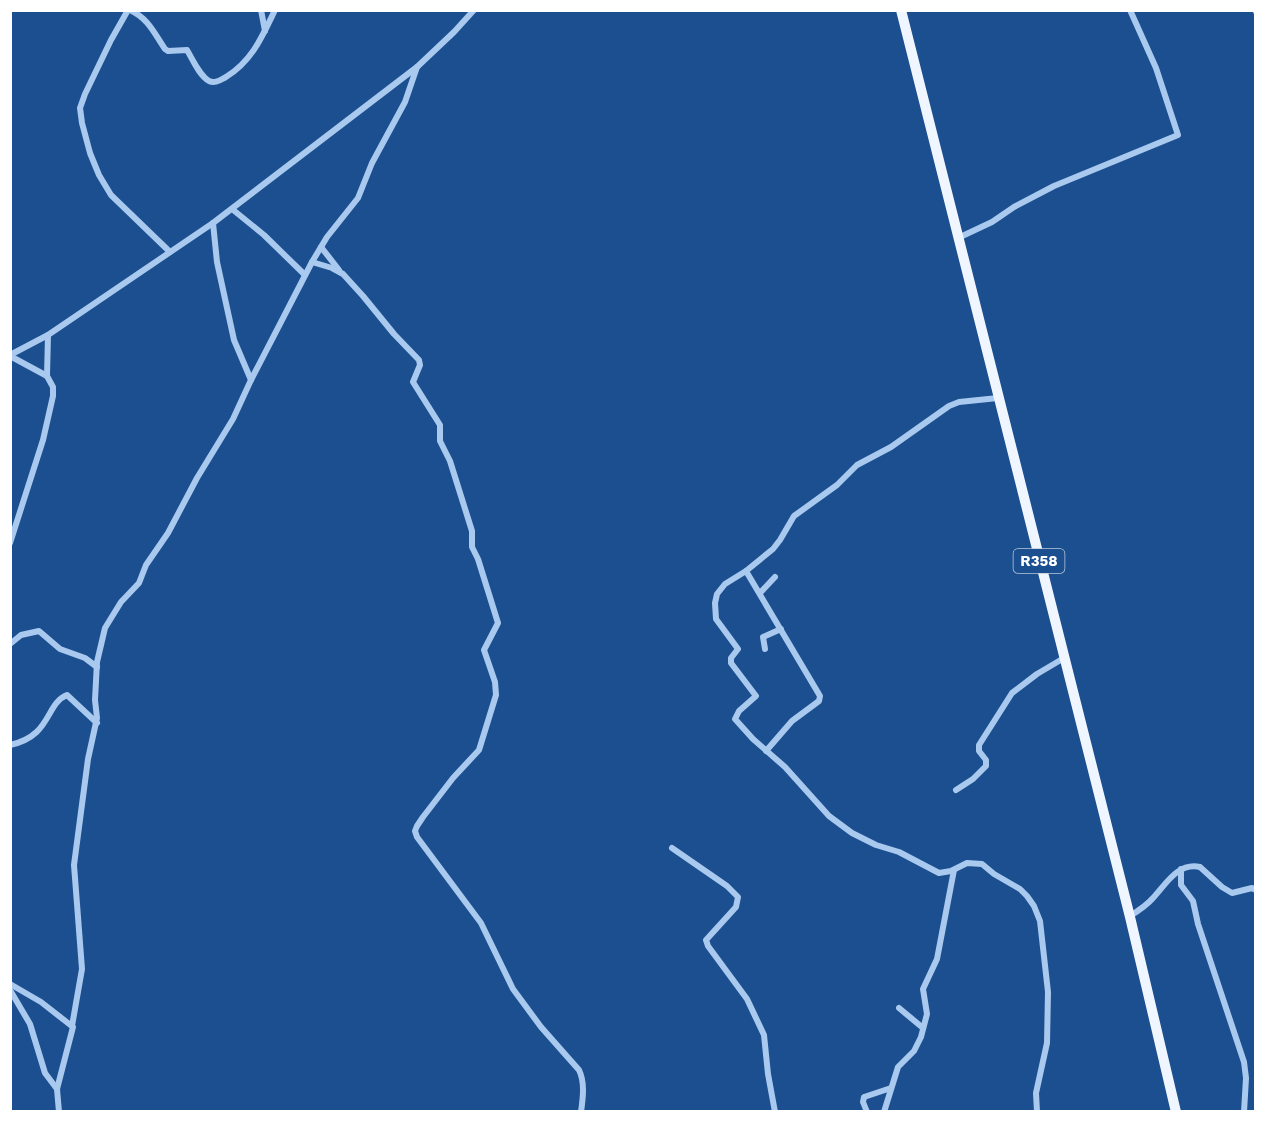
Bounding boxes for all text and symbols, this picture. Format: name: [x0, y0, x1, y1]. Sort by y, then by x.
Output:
road number: R358: [1014, 549, 1064, 573]

